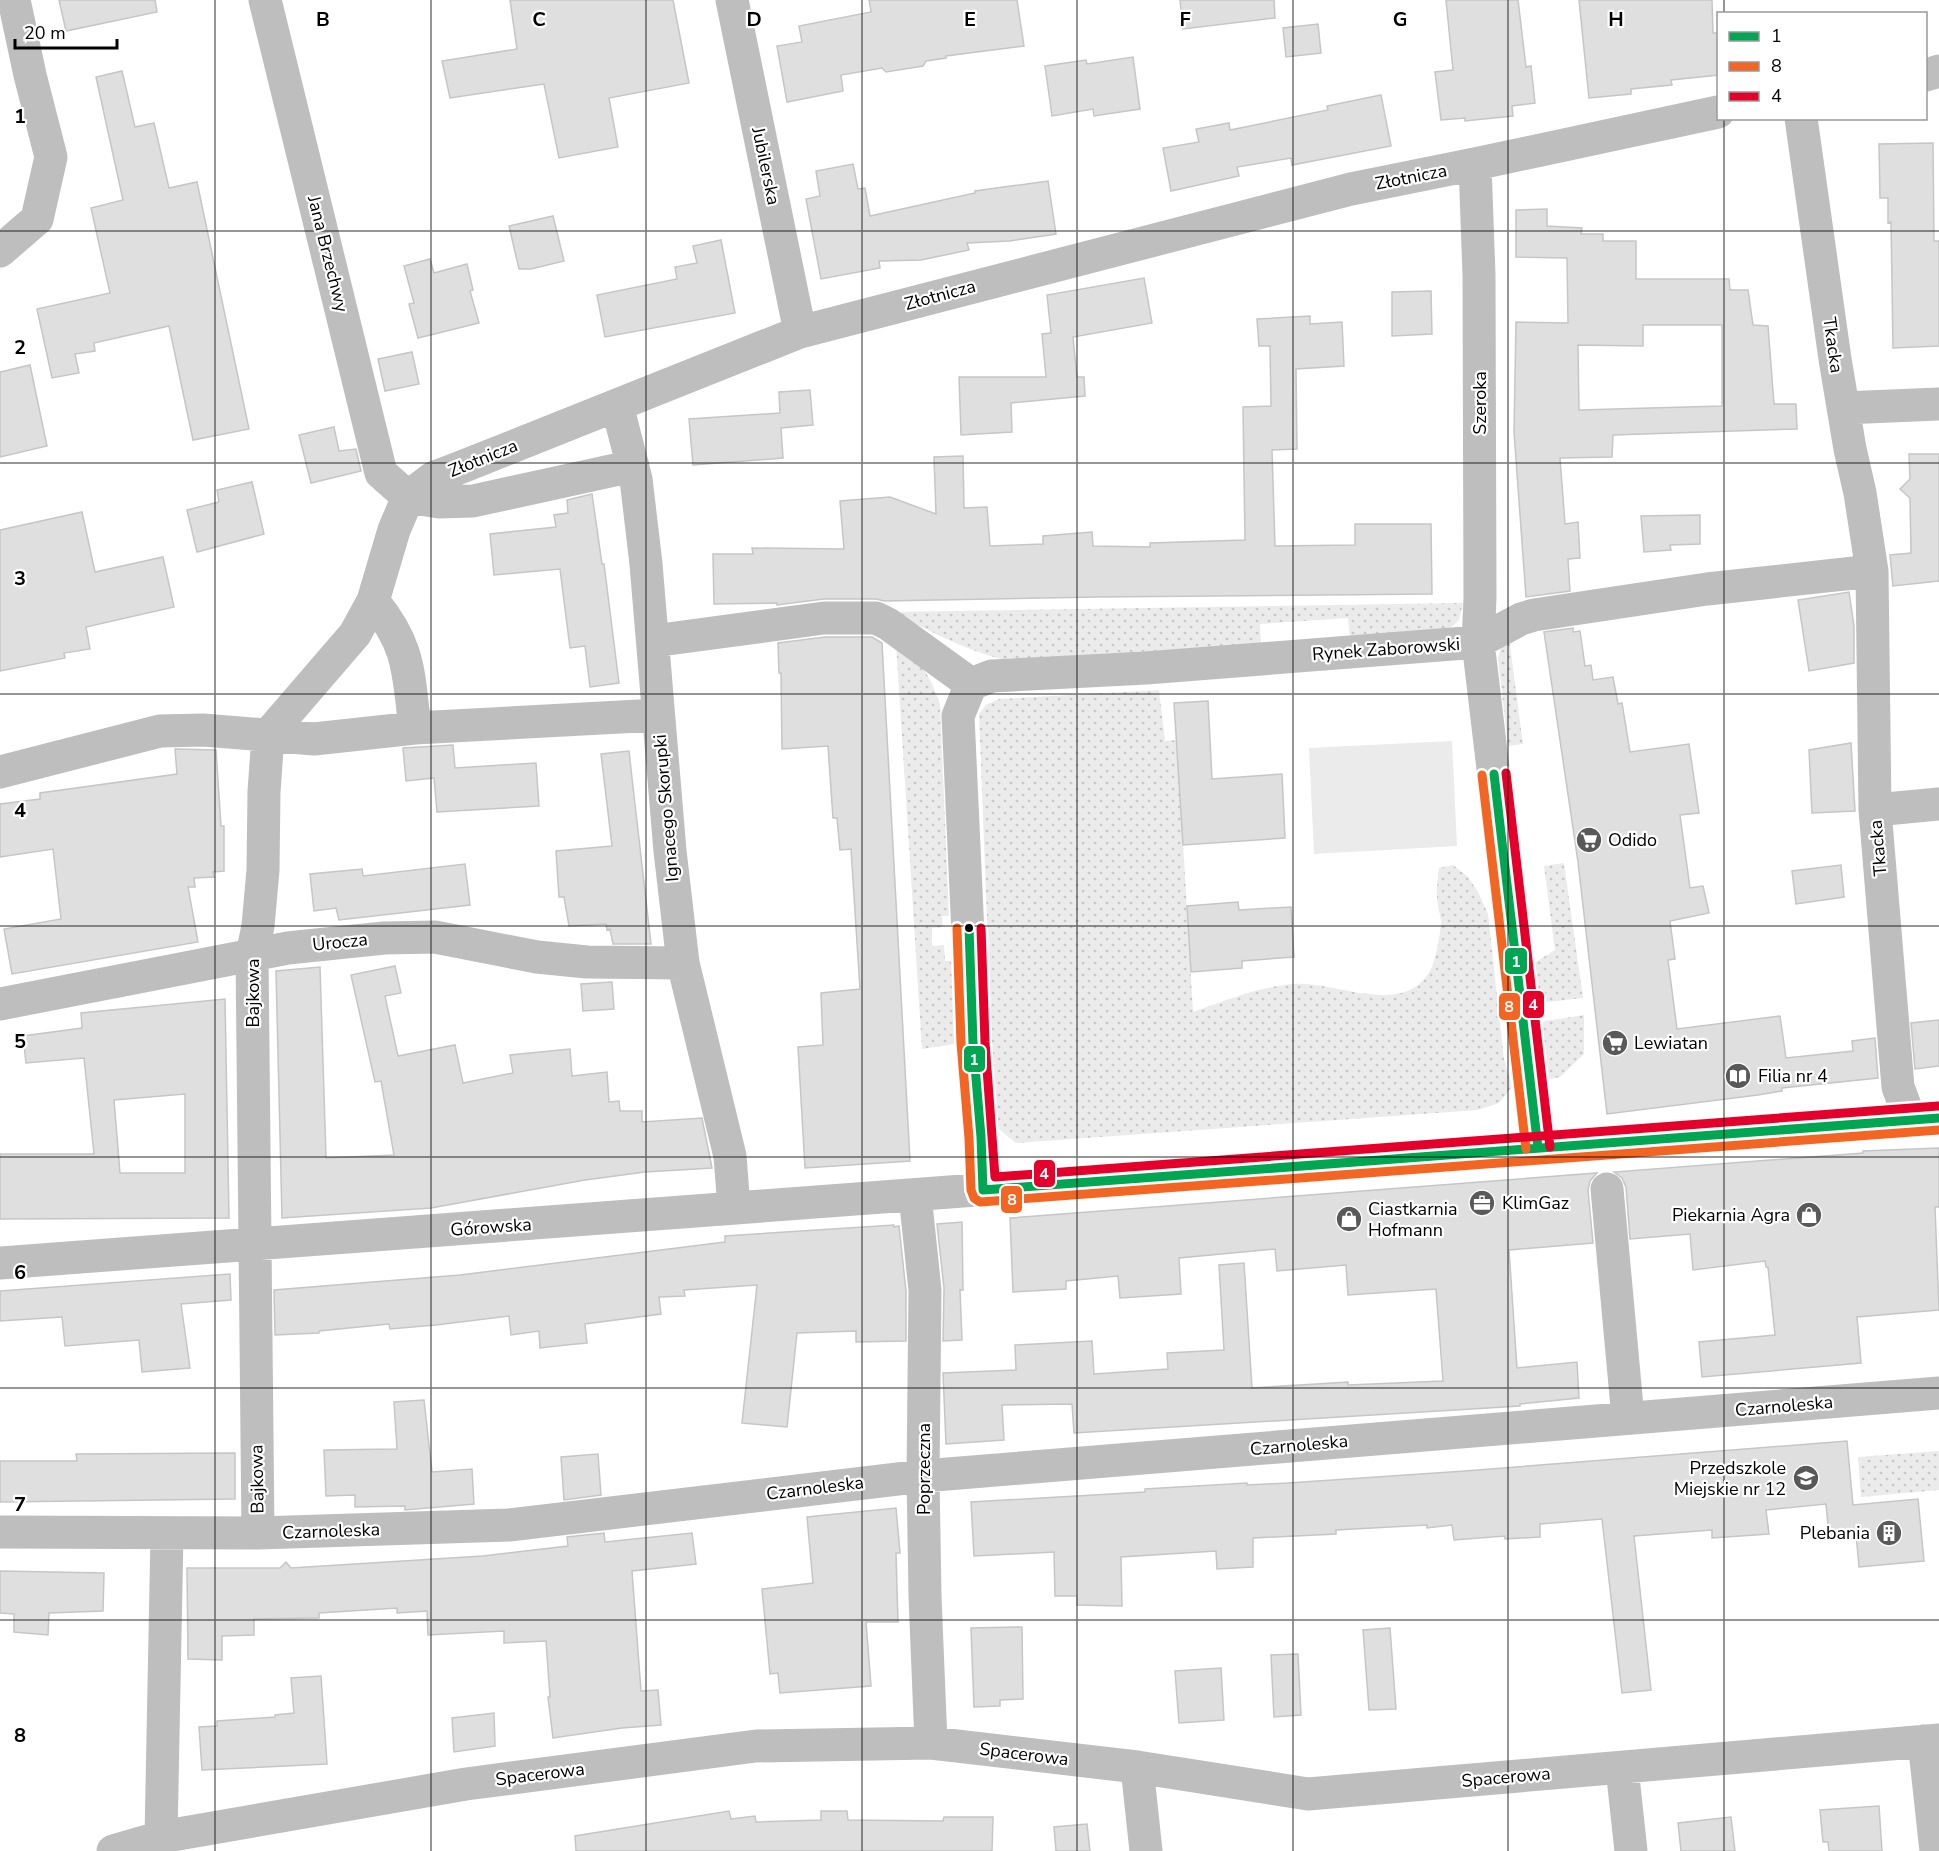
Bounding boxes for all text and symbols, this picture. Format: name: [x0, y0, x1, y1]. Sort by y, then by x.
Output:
text: B: [316, 6, 330, 33]
text: C: [532, 6, 546, 33]
text: D: [746, 6, 762, 33]
text: E: [964, 6, 976, 33]
text: F: [1179, 6, 1191, 33]
text: G: [1393, 6, 1407, 33]
text: H: [1608, 6, 1624, 33]
scale bar: [15, 12, 117, 50]
legend: [1717, 12, 1927, 120]
text: 20 m: [24, 21, 66, 45]
text: 1: [1771, 24, 1782, 48]
text: 8: [1771, 54, 1782, 78]
text: 4: [1771, 84, 1782, 108]
text: 1: [14, 103, 26, 130]
street label: Jubilerska: [746, 124, 786, 207]
street label: Złotnicza: [1373, 158, 1449, 196]
street label: Jana Brzechwy: [302, 192, 354, 316]
street label: Złotnicza: [902, 274, 978, 316]
street label: Tkacka: [1817, 316, 1849, 374]
text: 2: [14, 334, 26, 361]
street label: Szeroka: [1468, 371, 1492, 435]
street label: Złotnicza: [445, 433, 521, 483]
text: 3: [14, 565, 26, 592]
street label: Rynek Zaborowski: [1311, 632, 1461, 666]
street label: Ignacego Skorupki: [648, 733, 684, 883]
text: 4: [14, 797, 26, 824]
street label: Tkacka: [1864, 819, 1892, 877]
supermarket icon: Odido: [1574, 825, 1604, 855]
place label: Odido: [1608, 828, 1657, 852]
unlabelled marker: [963, 922, 975, 934]
street label: Urocza: [311, 927, 369, 957]
line badge: 1: [1504, 947, 1528, 975]
text: 1: [1511, 951, 1521, 973]
street label: Bajkowa: [241, 958, 265, 1028]
line badge: 4: [1522, 990, 1545, 1019]
line badge: 8: [1498, 992, 1521, 1021]
text: 4: [1528, 994, 1538, 1016]
text: 8: [1504, 996, 1514, 1018]
text: 5: [14, 1028, 26, 1055]
supermarket icon: Lewiatan: [1600, 1028, 1630, 1058]
place label: Lewiatan: [1634, 1031, 1708, 1055]
line badge: 1: [963, 1045, 986, 1073]
text: 1: [969, 1049, 979, 1071]
library icon: Filia nr 4: [1723, 1061, 1753, 1091]
place label: Filia nr 4: [1758, 1064, 1828, 1088]
line badge: 4: [1033, 1159, 1056, 1188]
text: 4: [1039, 1163, 1049, 1185]
line badge: 8: [1000, 1185, 1023, 1214]
office icon: KlimGaz: [1467, 1188, 1497, 1218]
text: 8: [1007, 1189, 1017, 1211]
place label: KlimGaz: [1502, 1191, 1569, 1215]
place label: Ciastkarnia Hofmann: [1368, 1197, 1458, 1242]
shop icon: Piekarnia Agra: [1794, 1200, 1824, 1230]
place label: Piekarnia Agra: [1672, 1203, 1790, 1227]
shop icon: Ciastkarnia Hofmann: [1334, 1204, 1364, 1234]
street label: Górowska: [450, 1212, 532, 1242]
text: 6: [14, 1259, 26, 1286]
street label: Czarnoleska: [1734, 1390, 1834, 1422]
street label: Poprzeczna: [912, 1423, 936, 1515]
street label: Czarnoleska: [1249, 1429, 1349, 1461]
street label: Bajkowa: [244, 1444, 270, 1514]
place label: Przedszkole Miejskie nr 12: [1674, 1456, 1786, 1501]
school or university icon: Przedszkole Miejskie nr 12: [1791, 1463, 1821, 1493]
street label: Czarnoleska: [765, 1470, 865, 1506]
text: 7: [14, 1491, 26, 1518]
street label: Czarnoleska: [282, 1517, 380, 1545]
building icon: Plebania: [1874, 1518, 1904, 1548]
place label: Plebania: [1800, 1521, 1870, 1545]
text: 8: [14, 1722, 26, 1749]
street label: Spacerowa: [978, 1737, 1070, 1771]
street label: Spacerowa: [494, 1757, 586, 1791]
street label: Spacerowa: [1460, 1761, 1552, 1793]

